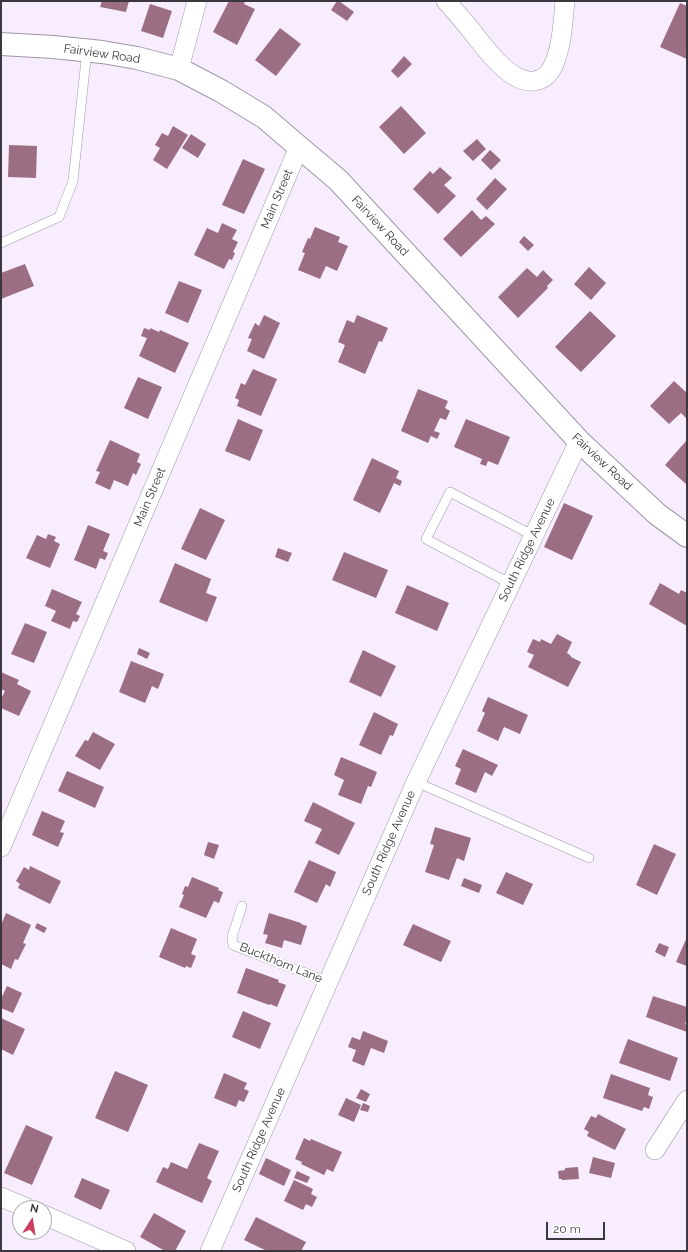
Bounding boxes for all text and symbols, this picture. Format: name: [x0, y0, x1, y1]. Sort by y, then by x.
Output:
street label: Fairview Road: [63, 42, 141, 66]
street label: Main Street: [258, 167, 296, 231]
street label: Fairview Road: [348, 193, 412, 259]
street label: Fairview Road: [569, 430, 635, 494]
street label: Main Street: [131, 465, 169, 529]
street label: South Ridge Avenue: [496, 496, 558, 604]
street label: South Ridge Avenue: [359, 788, 419, 898]
street label: Buckthorn Lane: [237, 940, 325, 986]
street label: South Ridge Avenue: [229, 1085, 289, 1195]
north arrow: [12, 1200, 52, 1240]
text: N: [29, 1202, 40, 1216]
scale bar: [548, 1214, 607, 1240]
text: 20 m: [553, 1222, 581, 1236]

